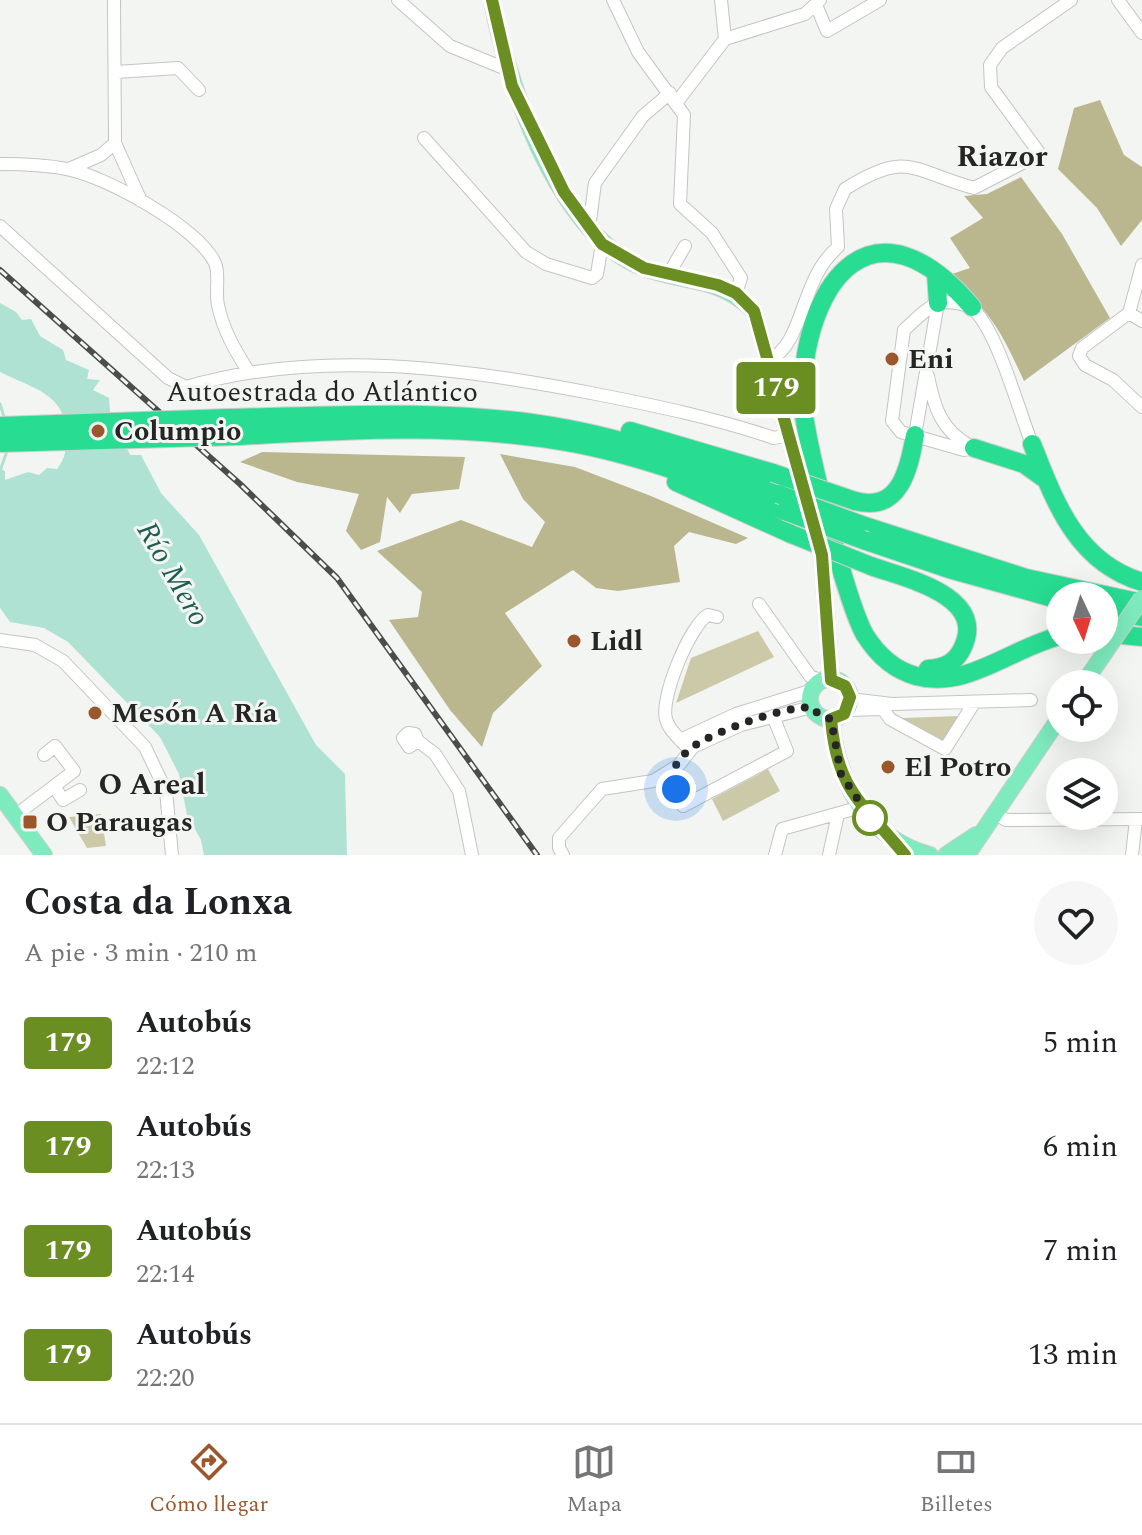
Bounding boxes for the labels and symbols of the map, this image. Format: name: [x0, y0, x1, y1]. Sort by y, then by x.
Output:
district label: Riazor: [956, 134, 1048, 180]
place label: Eni: [908, 338, 954, 381]
marker: Eni: [883, 350, 901, 368]
line badge: 179: [730, 362, 822, 414]
street label: Autoestrada do Atlántico: [166, 371, 478, 414]
place label: Columpio: [114, 410, 241, 453]
marker: Columpio: [89, 422, 107, 440]
water label: Río Mero: [124, 513, 222, 635]
north arrow: [1046, 582, 1118, 654]
place label: Lidl: [590, 620, 643, 663]
marker: Lidl: [565, 632, 583, 650]
place label: Mesón A Ría: [111, 692, 278, 735]
marker: Mesón A Ría: [86, 704, 104, 722]
place label: El Potro: [904, 746, 1011, 789]
marker: El Potro: [879, 758, 897, 776]
district label: O Areal: [98, 762, 206, 808]
your location: [656, 769, 696, 809]
place label: O Paraugas: [46, 801, 193, 844]
unlabelled marker: [853, 801, 887, 835]
marker: O Paraugas: [21, 813, 39, 831]

